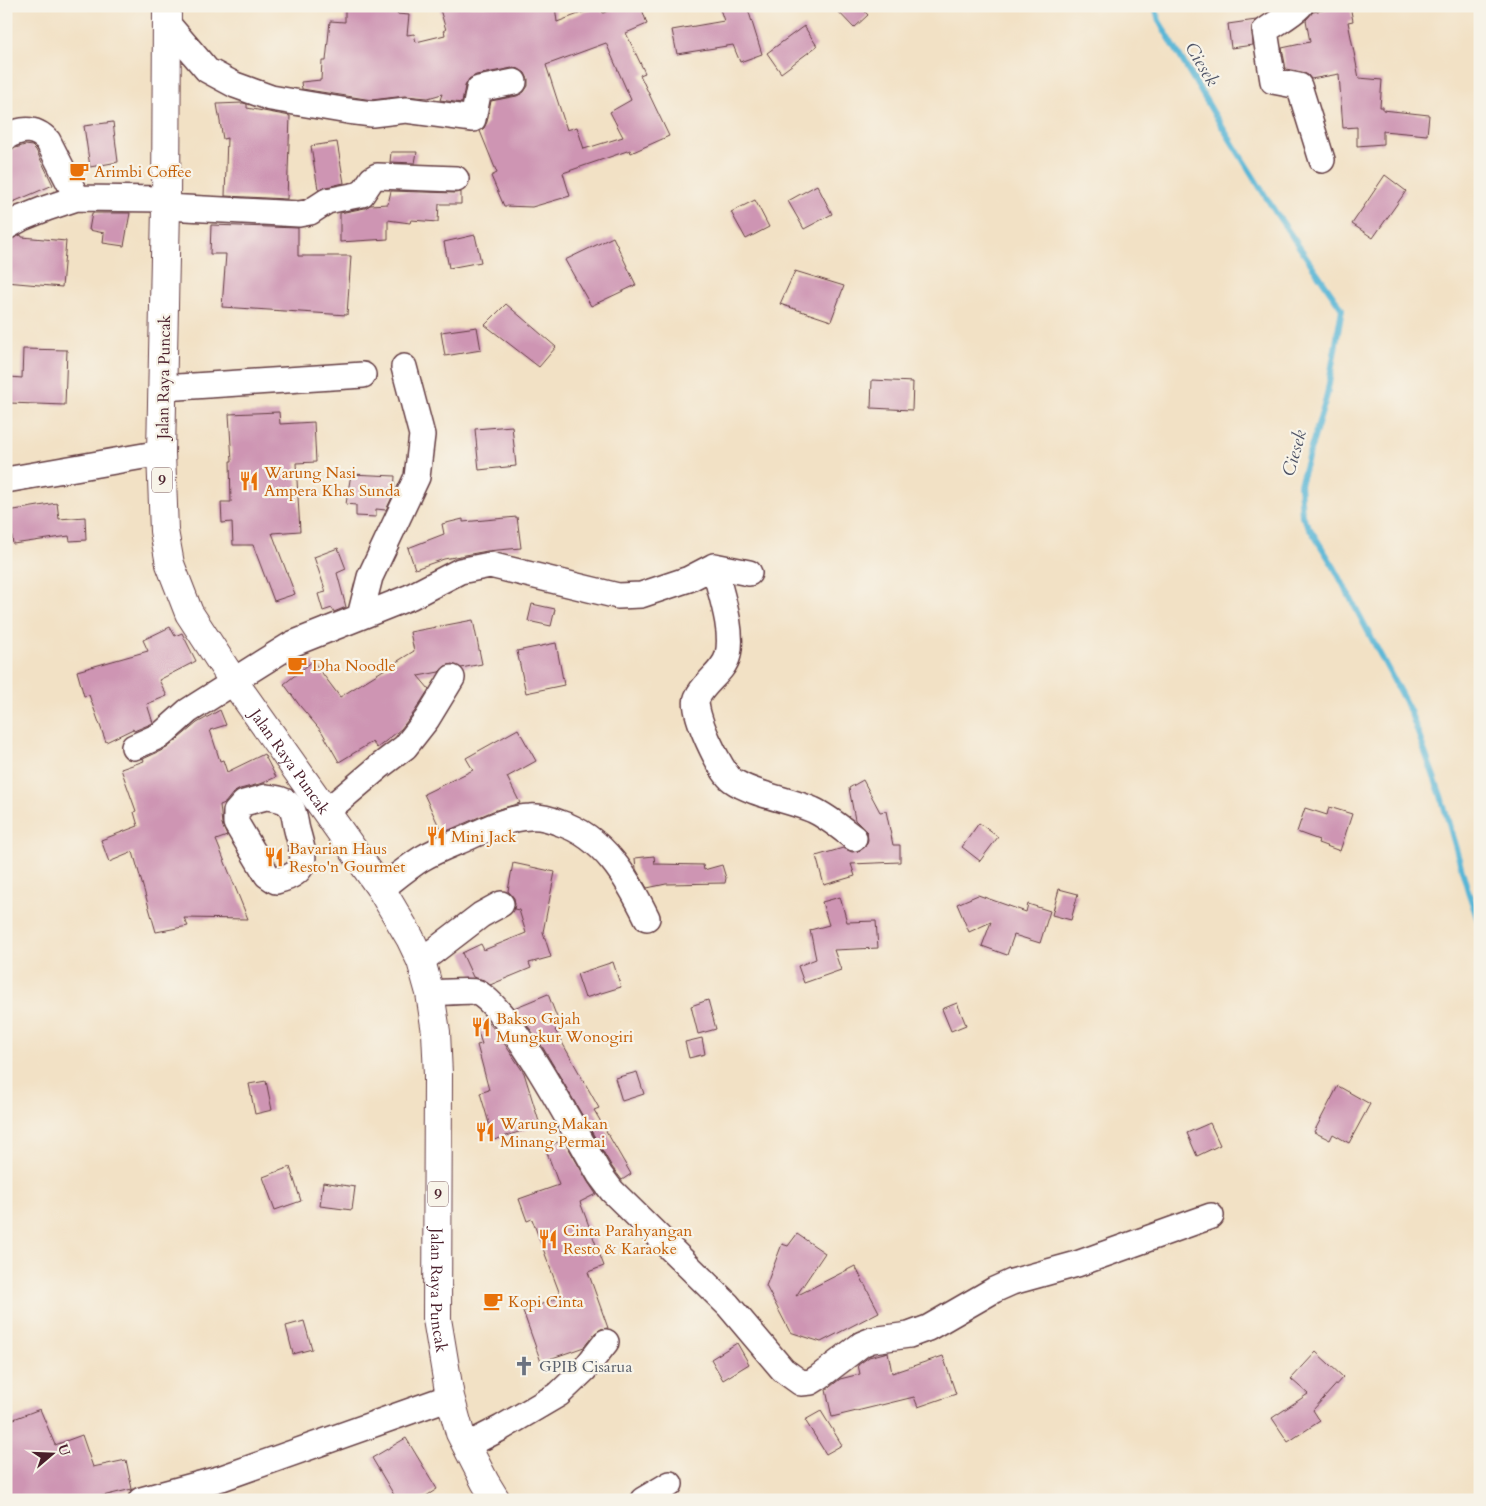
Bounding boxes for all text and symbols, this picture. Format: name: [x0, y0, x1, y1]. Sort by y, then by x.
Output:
water label: Ciesek: [1179, 38, 1224, 91]
cafe icon: Arimbi Coffee: [68, 160, 90, 182]
place label: Arimbi Coffee: [94, 161, 192, 183]
street label: Jalan Raya Puncak: [152, 314, 176, 441]
water label: Ciesek: [1276, 427, 1313, 479]
place label: Warung Nasi Ampera Khas Sunda: [263, 462, 400, 502]
road number: 9: [152, 468, 172, 492]
restaurant icon: Warung Nasi Ampera Khas Sunda: [238, 470, 260, 492]
cafe icon: Dha Noodle: [286, 654, 308, 676]
place label: Dha Noodle: [312, 655, 396, 677]
street label: Jalan Raya Puncak: [243, 703, 335, 820]
restaurant icon: Mini Jack: [425, 825, 447, 847]
place label: Mini Jack: [451, 826, 517, 848]
place label: Bavarian Haus Resto'n Gourmet: [289, 838, 405, 878]
restaurant icon: Bavarian Haus Resto'n Gourmet: [263, 846, 285, 868]
place label: Bakso Gajah Mungkur Wonogiri: [496, 1008, 634, 1048]
restaurant icon: Bakso Gajah Mungkur Wonogiri: [470, 1016, 492, 1038]
place label: Warung Makan Minang Permai: [499, 1113, 608, 1153]
restaurant icon: Warung Makan Minang Permai: [474, 1121, 496, 1143]
road number: 9: [428, 1182, 448, 1206]
place label: Cinta Parahyangan Resto & Karaoke: [563, 1220, 692, 1260]
street label: Jalan Raya Puncak: [425, 1226, 452, 1355]
restaurant icon: Cinta Parahyangan Resto & Karaoke: [537, 1228, 559, 1250]
cafe icon: Kopi Cinta: [482, 1290, 504, 1312]
place label: Kopi Cinta: [508, 1291, 584, 1313]
church icon: GPIB Cisarua: [513, 1355, 535, 1377]
place label: GPIB Cisarua: [539, 1356, 632, 1378]
north arrow: [28, 1428, 78, 1478]
text: U: [53, 1441, 75, 1459]

